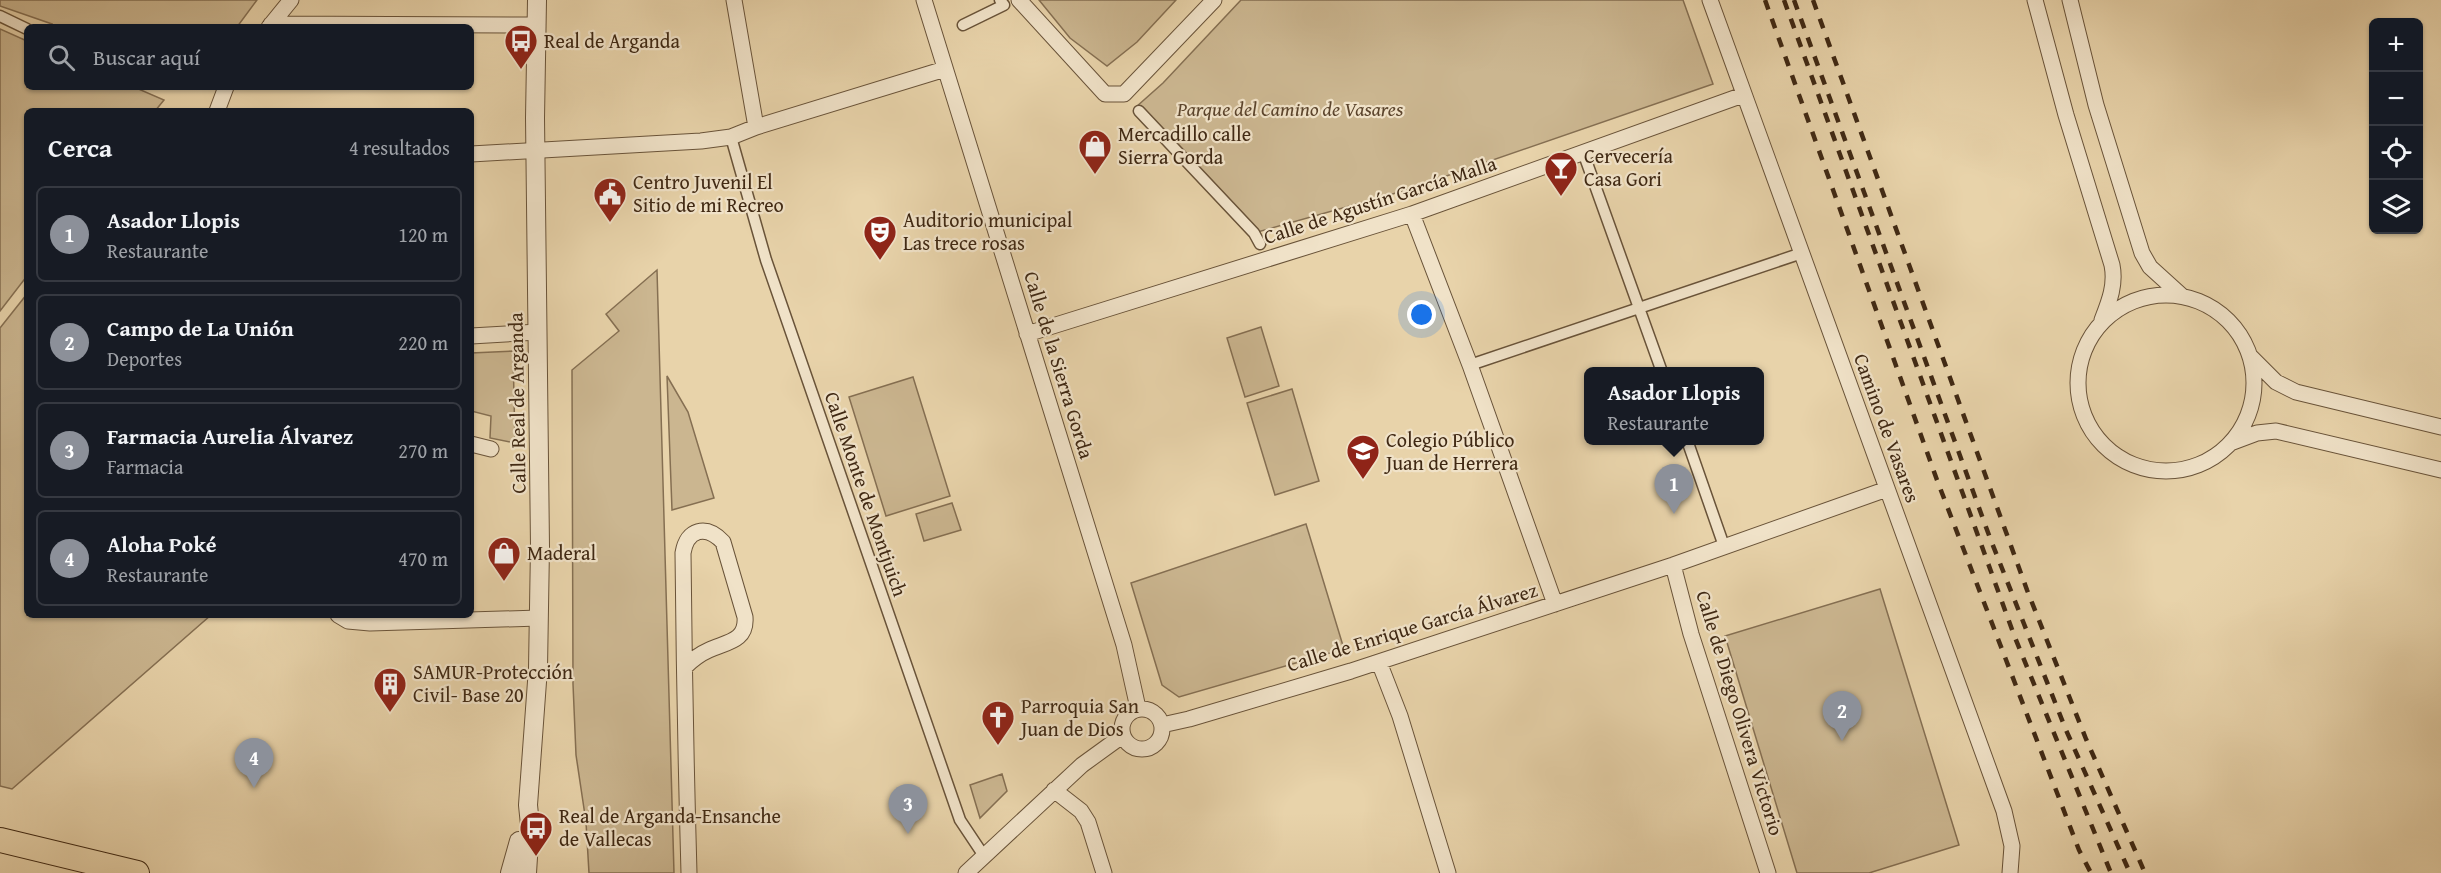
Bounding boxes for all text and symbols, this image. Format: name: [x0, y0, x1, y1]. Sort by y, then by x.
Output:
map controls: [2369, 18, 2423, 234]
button: +: [2369, 18, 2423, 72]
bus stop icon: Real de Arganda: [503, 23, 539, 70]
search box: [24, 24, 474, 90]
place label: Real de Arganda: [544, 26, 681, 55]
icon: search: [45, 41, 78, 74]
text: Buscar aquí: [93, 41, 200, 73]
button: −: [2369, 72, 2423, 126]
park label: Parque del Camino de Vasares: [1176, 94, 1404, 123]
place label: Mercadillo calle Sierra Gorda: [1118, 119, 1251, 171]
button: locate: [2369, 126, 2423, 180]
text: Cerca: [48, 128, 112, 167]
shop icon: Mercadillo calle Sierra Gorda: [1077, 128, 1113, 175]
text: 4 resultados: [349, 133, 450, 162]
place label: Cervecería Casa Gori: [1584, 141, 1673, 193]
street label: Calle de Agustín García Malla: [1260, 148, 1500, 251]
bar icon: Cervecería Casa Gori: [1543, 150, 1579, 197]
place label: Centro Juvenil El Sitio de mi Recreo: [633, 167, 784, 219]
public building icon: Centro Juvenil El Sitio de mi Recreo: [592, 176, 628, 223]
button: layers: [2369, 180, 2423, 234]
text: Asador Llopis: [107, 204, 240, 236]
place label: Auditorio municipal Las trece rosas: [903, 205, 1073, 257]
theatre icon: Auditorio municipal Las trece rosas: [862, 214, 898, 261]
text: 1: [64, 220, 75, 249]
text: 120 m: [398, 220, 448, 249]
text: Restaurante: [107, 236, 208, 265]
street label: Calle de la Sierra Gorda: [1017, 268, 1102, 463]
your location: [1407, 300, 1436, 329]
text: Campo de La Unión: [107, 312, 294, 344]
street label: Calle Real de Arganda: [500, 312, 533, 494]
text: 2: [64, 328, 75, 357]
text: 220 m: [398, 328, 448, 357]
text: Deportes: [107, 344, 182, 373]
street label: Camino de Vasares: [1847, 349, 1928, 506]
popup: [1584, 367, 1764, 445]
text: Asador Llopis: [1608, 376, 1740, 408]
street label: Calle Monte de Montjuich: [818, 387, 915, 600]
text: Restaurante: [1608, 408, 1709, 437]
text: Farmacia Aurelia Álvarez: [107, 420, 353, 452]
place label: Colegio Público Juan de Herrera: [1383, 425, 1519, 477]
school or university icon: Colegio Público Juan de Herrera: [1345, 433, 1381, 480]
text: 3: [64, 436, 75, 465]
text: 270 m: [398, 436, 448, 465]
text: Farmacia: [107, 452, 183, 481]
pin: 1: [1654, 464, 1694, 514]
text: Aloha Poké: [107, 528, 217, 560]
shop icon: Maderal: [486, 535, 522, 582]
place label: Maderal: [527, 538, 596, 567]
text: 4: [64, 544, 75, 573]
text: 470 m: [398, 544, 448, 573]
text: Restaurante: [107, 560, 208, 589]
street label: Calle de Enrique García Álvarez: [1283, 575, 1541, 678]
street label: Calle de Diego Olivera Victorio: [1689, 587, 1792, 839]
place label: SAMUR-Protección Civil- Base 20: [413, 657, 573, 709]
building icon: SAMUR-Protección Civil- Base 20: [372, 666, 408, 713]
place label: Parroquia San Juan de Dios: [1018, 691, 1139, 743]
pin: 2: [1822, 692, 1862, 741]
church icon: Parroquia San Juan de Dios: [980, 699, 1016, 746]
pin: 4: [234, 738, 274, 788]
pin: 3: [888, 784, 928, 834]
place label: Real de Arganda-Ensanche de Vallecas: [559, 801, 781, 853]
bus stop icon: Real de Arganda-Ensanche de Vallecas: [518, 810, 554, 857]

